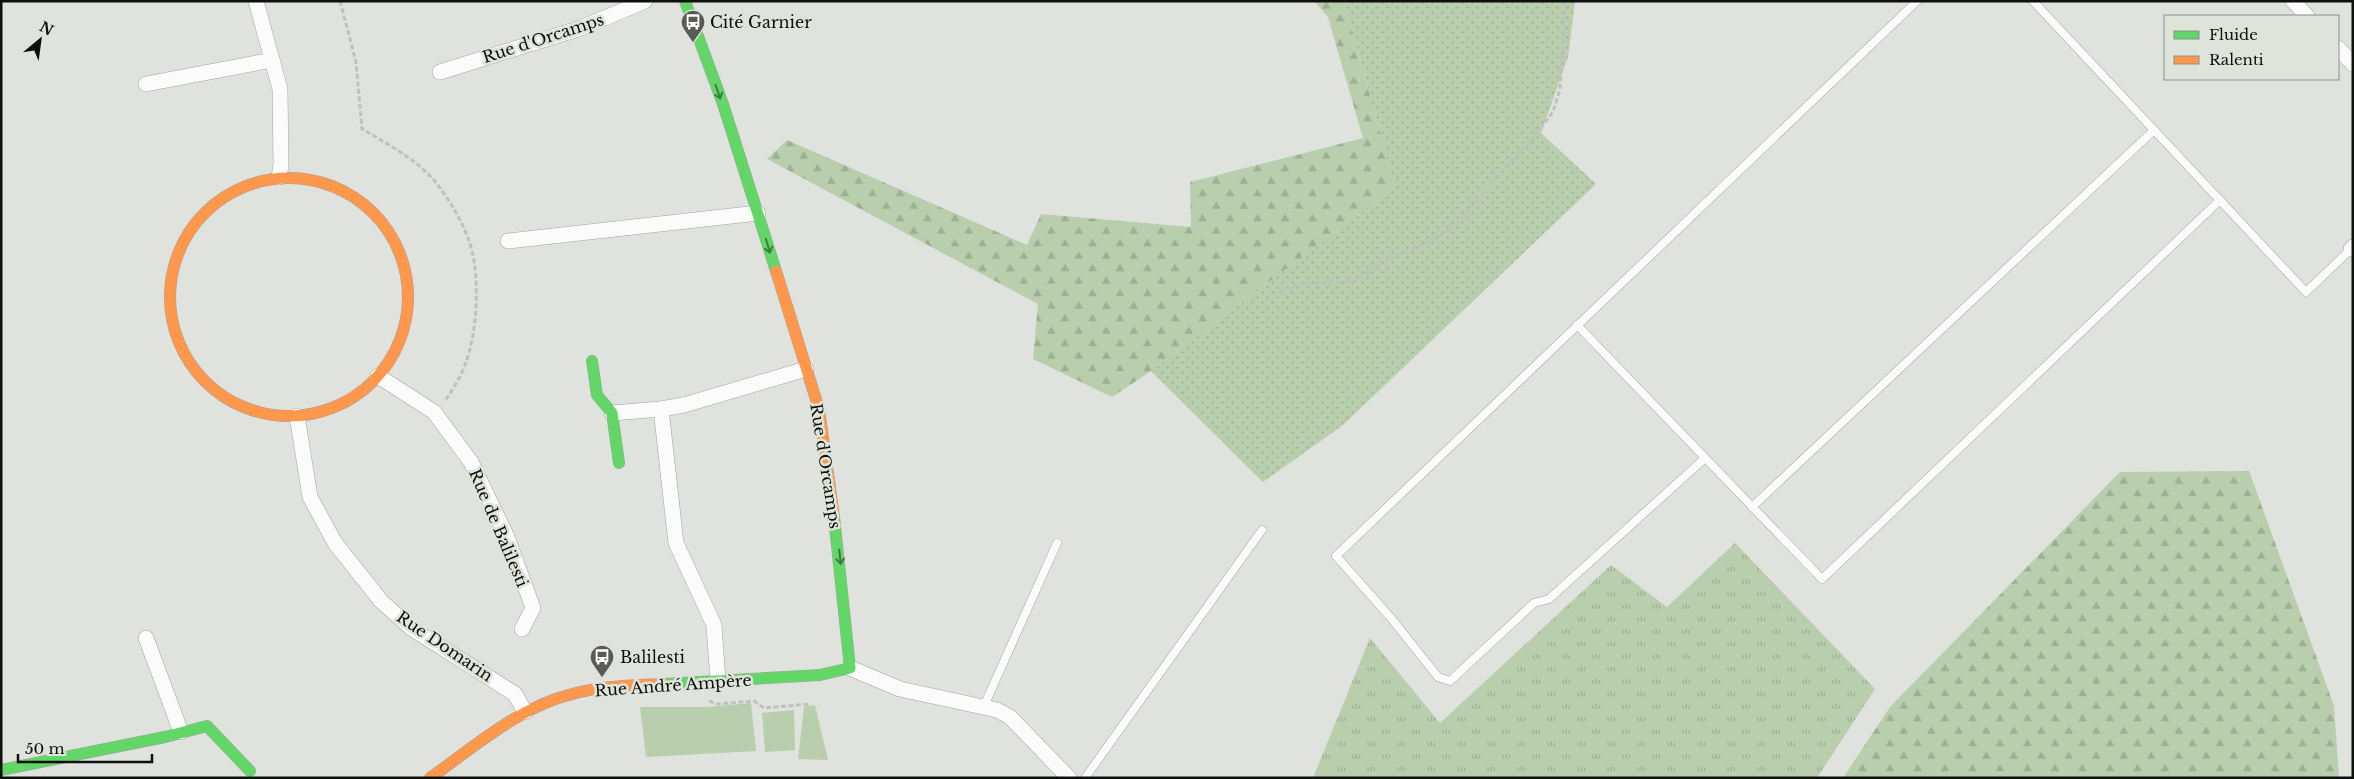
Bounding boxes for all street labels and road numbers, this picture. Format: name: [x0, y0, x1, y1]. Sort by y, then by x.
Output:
street label: Rue d'Orcamps: [480, 9, 606, 67]
street label: Rue d'Orcamps: [806, 402, 846, 530]
street label: Rue de Balilesti: [465, 466, 533, 591]
street label: Rue Domarin: [393, 606, 497, 686]
street label: Rue André Ampère: [594, 670, 752, 700]

